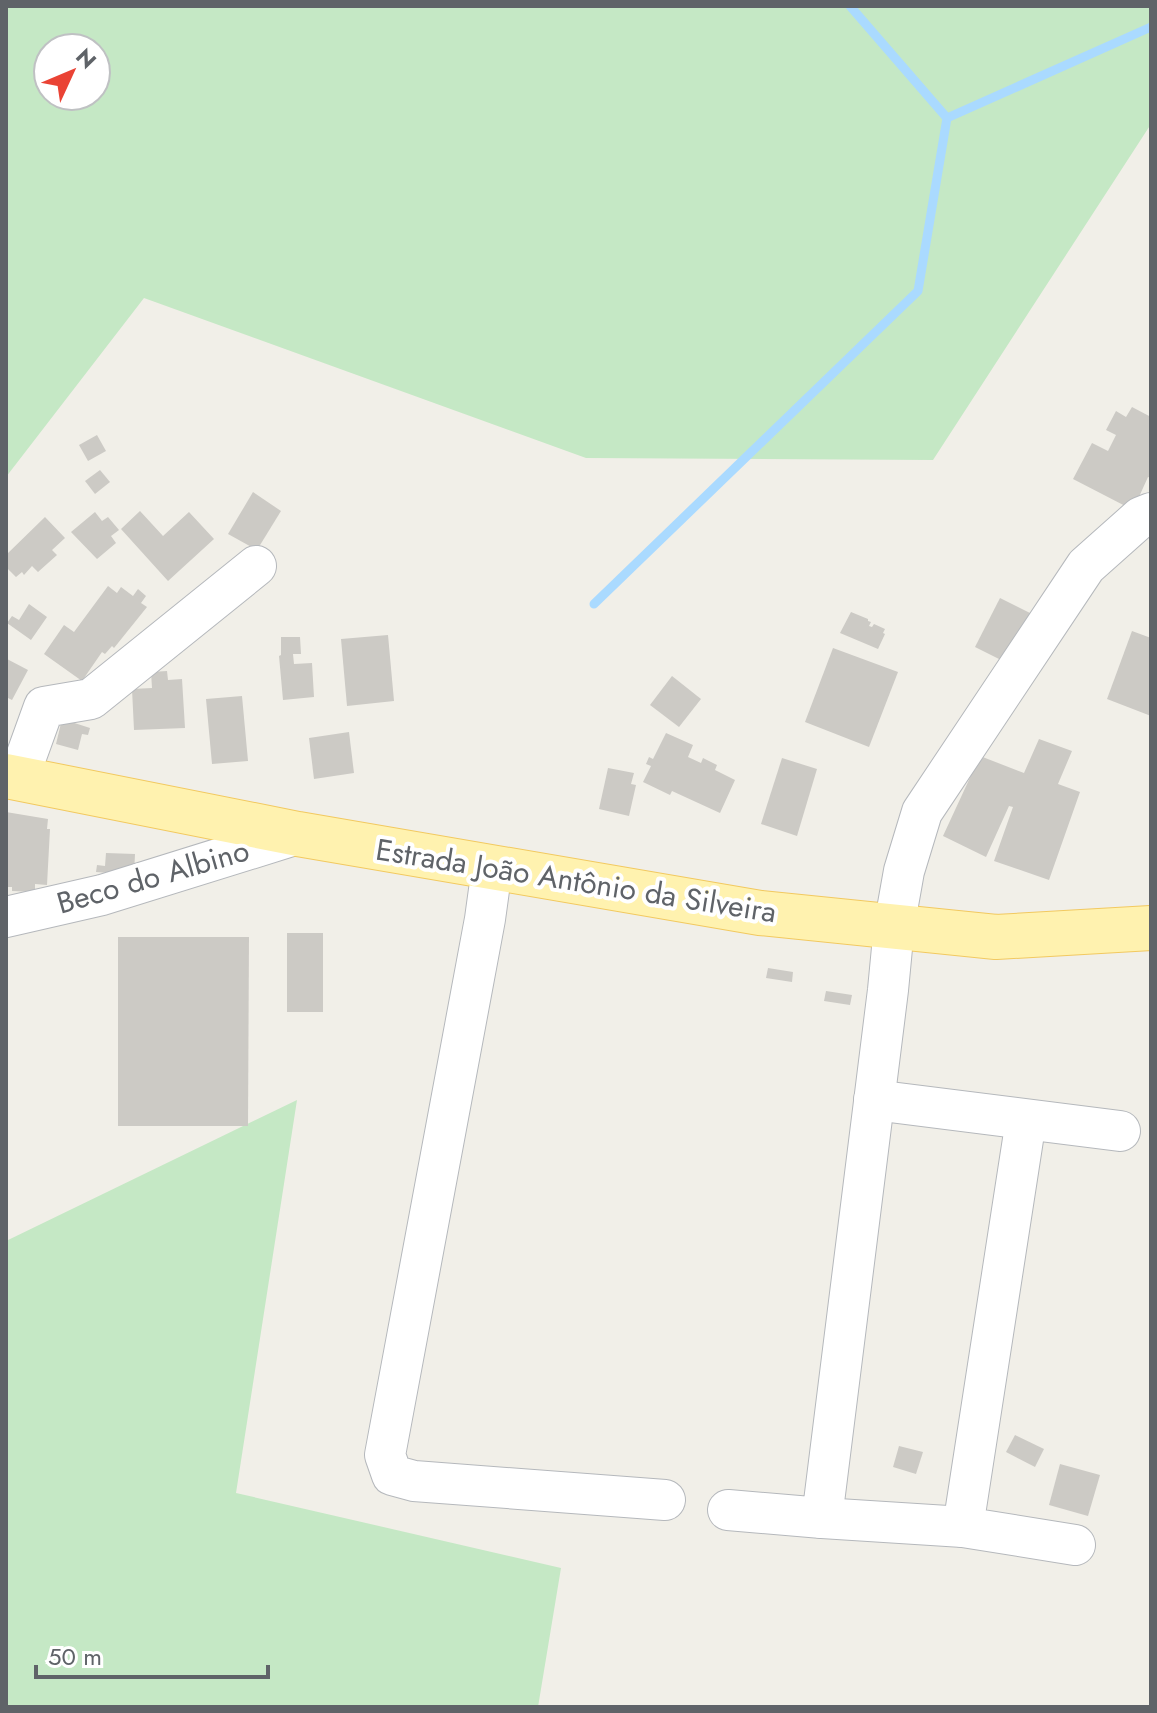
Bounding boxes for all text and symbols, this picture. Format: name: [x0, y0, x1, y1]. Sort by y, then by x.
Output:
north arrow: [32, 32, 112, 112]
text: N: [69, 41, 104, 76]
street label: Estrada João Antônio da Silveira: [373, 828, 779, 933]
street label: Beco do Albino: [52, 829, 254, 924]
scale bar: [36, 1629, 268, 1679]
text: 50 m: [48, 1639, 102, 1674]

